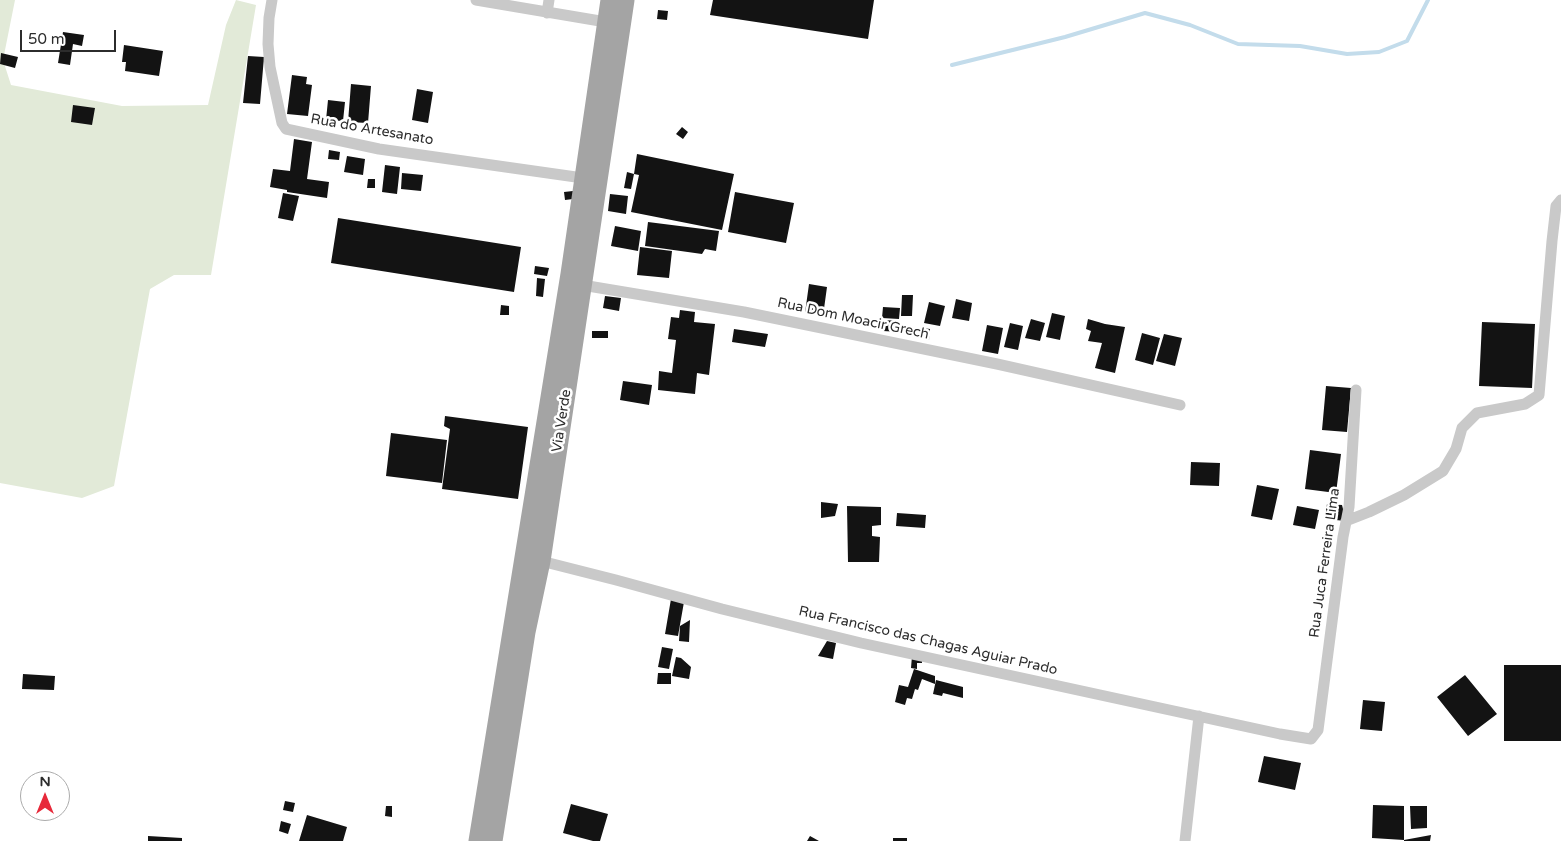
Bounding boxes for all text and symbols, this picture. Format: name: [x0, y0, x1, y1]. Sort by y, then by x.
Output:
scale bar: [22, 20, 119, 52]
text: 50 m: [28, 30, 65, 48]
street label: Rua do Artesanato: [309, 111, 435, 149]
street label: Rua Dom Moacir Grech: [776, 295, 930, 343]
street label: Via Verde: [549, 388, 575, 454]
street label: Rua Juca Ferreira Lima: [1306, 487, 1344, 639]
street label: Rua Francisco das Chagas Aguiar Prado: [797, 603, 1059, 679]
north arrow: [20, 771, 70, 821]
text: N: [39, 773, 51, 790]

